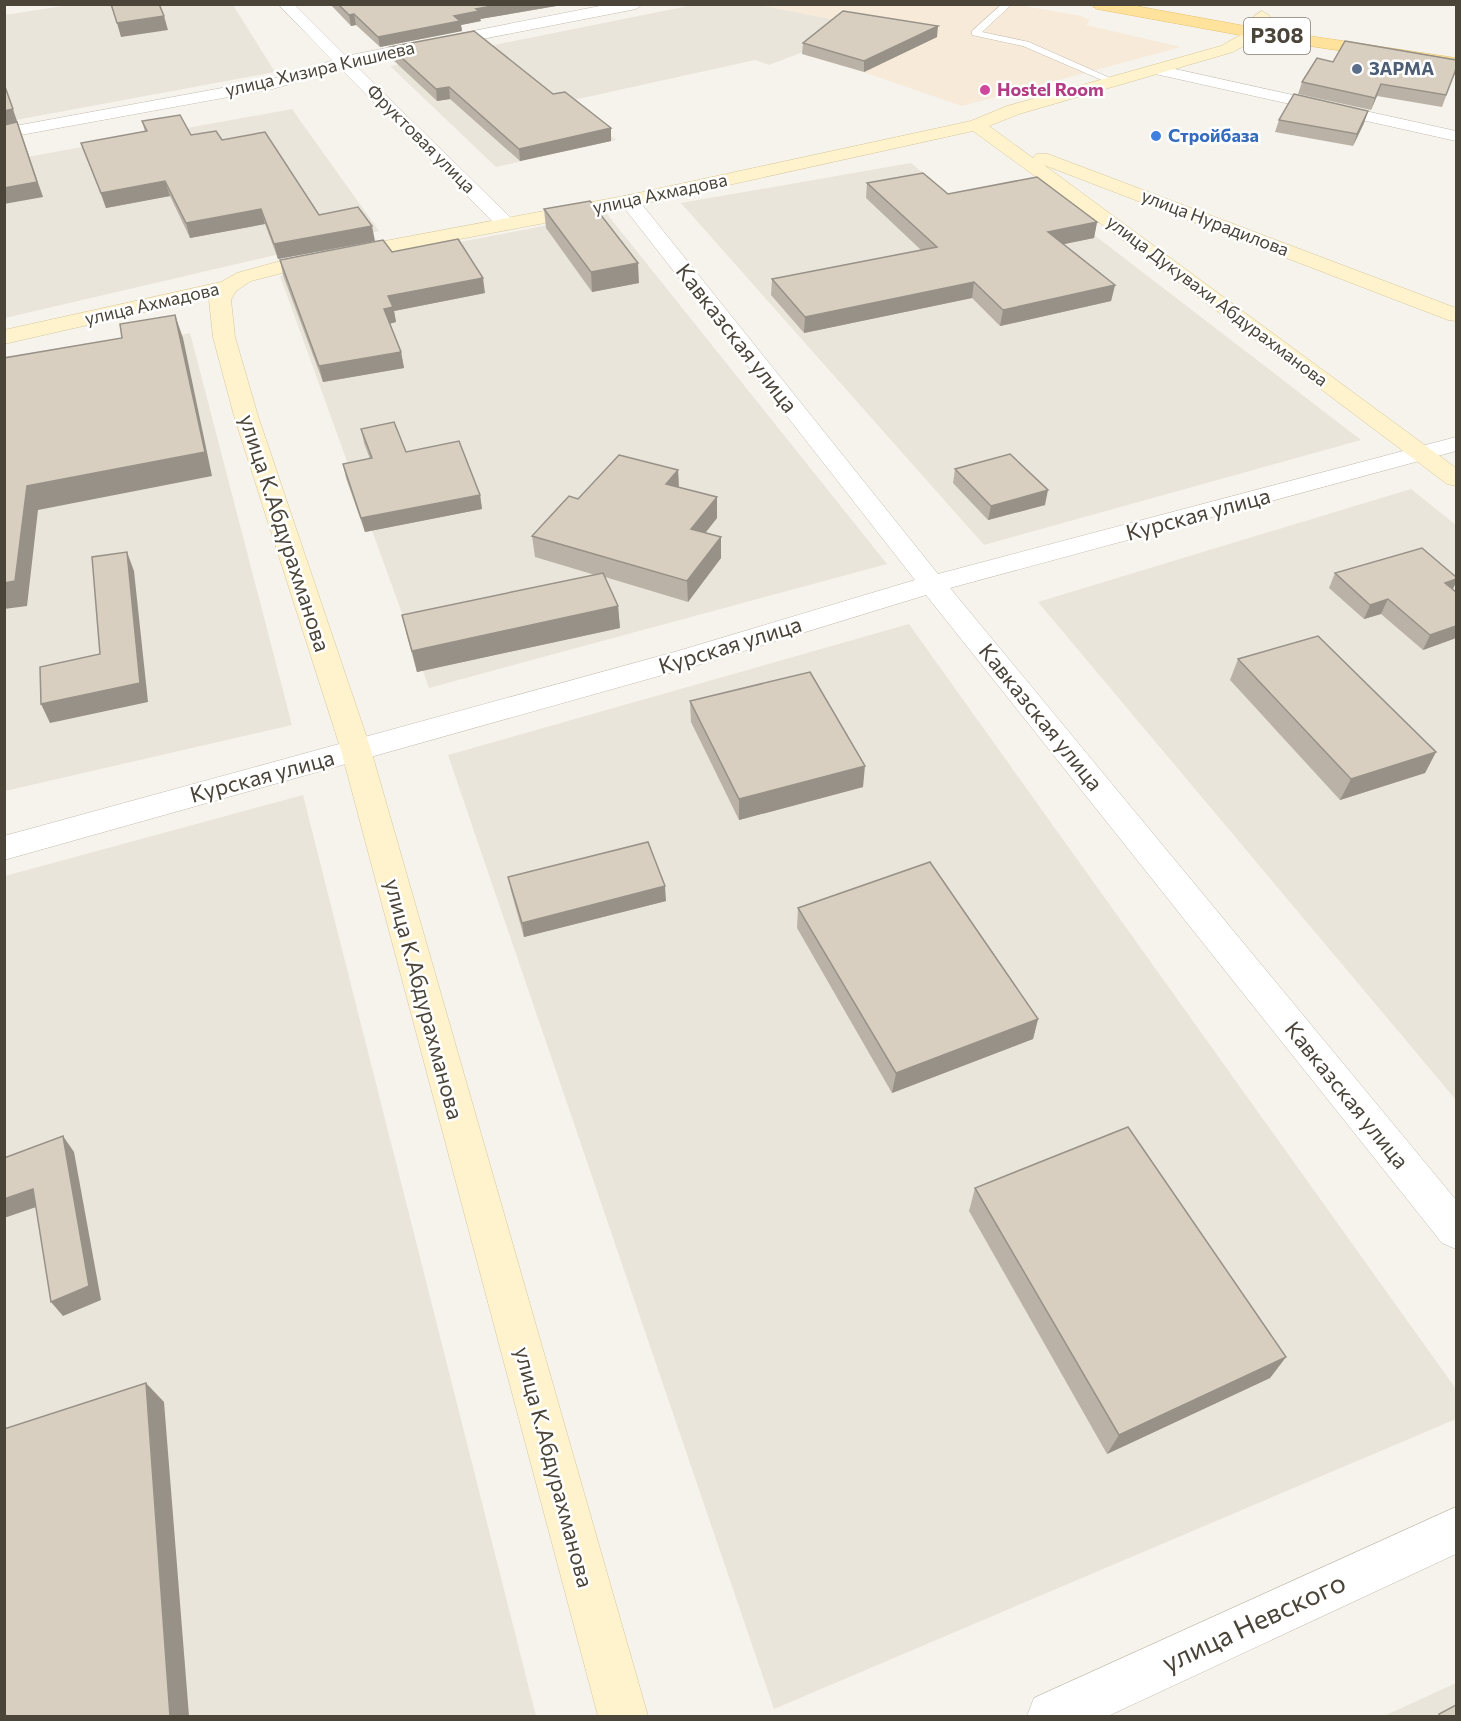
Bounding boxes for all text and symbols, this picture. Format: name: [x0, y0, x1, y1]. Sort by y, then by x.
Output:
road number: P308: [1244, 18, 1310, 54]
street label: улица Хизира Кишиева: [223, 36, 417, 101]
place label: ЗАРМА: [1369, 57, 1434, 79]
marker: ЗАРМА: [1350, 62, 1364, 76]
place label: Hostel Room: [997, 78, 1104, 100]
street label: Фруктовая улица: [363, 79, 481, 197]
marker: Hostel Room: [978, 83, 992, 97]
place label: Стройбаза: [1168, 124, 1259, 146]
marker: Стройбаза: [1149, 129, 1163, 143]
street label: улица Ахмадова: [590, 168, 729, 218]
street label: улица Нурадилова: [1138, 184, 1292, 260]
street label: улица Дукувахи Абдурахманова: [1103, 210, 1333, 391]
street label: Кавказская улица: [671, 258, 804, 418]
street label: улица Ахмадова: [83, 277, 221, 329]
street label: улица К.Абдурахманова: [234, 411, 337, 655]
street label: Курская улица: [1123, 481, 1273, 546]
street label: Курская улица: [655, 610, 805, 679]
street label: Кавказская улица: [974, 638, 1109, 796]
street label: Курская улица: [187, 743, 337, 808]
street label: улица К.Абдурахманова: [379, 876, 470, 1122]
street label: Кавказская улица: [1280, 1016, 1415, 1174]
street label: улица К.Абдурахманова: [509, 1344, 600, 1590]
street label: улица Невского: [1156, 1565, 1350, 1679]

